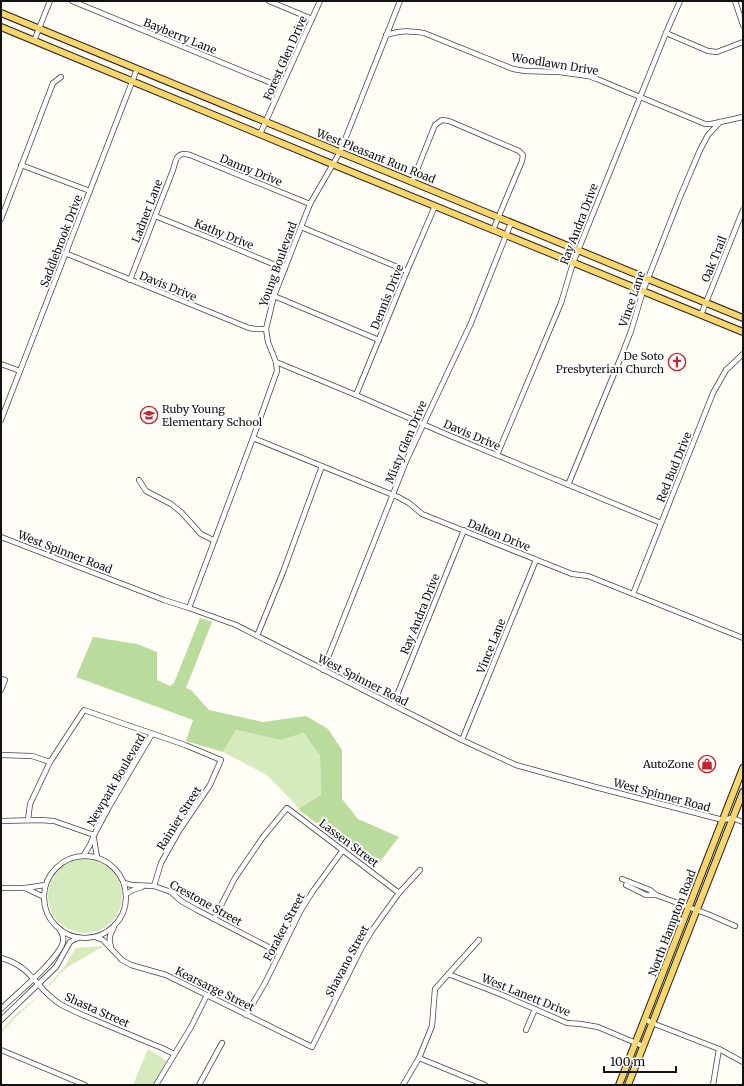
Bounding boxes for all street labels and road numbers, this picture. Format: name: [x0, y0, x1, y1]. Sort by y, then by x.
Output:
street label: Forest Glen Drive: [260, 13, 310, 102]
street label: Bayberry Lane: [141, 15, 219, 57]
street label: Woodlawn Drive: [510, 50, 600, 78]
street label: West Pleasant Run Road: [314, 125, 438, 186]
street label: Danny Drive: [218, 151, 284, 189]
street label: Ladner Lane: [129, 177, 166, 245]
street label: Ray Andra Drive: [557, 181, 601, 267]
street label: Saddlebrook Drive: [37, 193, 85, 289]
street label: Kathy Drive: [192, 216, 256, 252]
street label: Young Boulevard: [256, 219, 300, 309]
street label: Oak Trail: [698, 233, 730, 284]
street label: Dennis Drive: [368, 262, 407, 332]
street label: Davis Drive: [137, 268, 199, 304]
street label: Vince Lane: [616, 269, 648, 330]
street label: Misty Glen Drive: [382, 398, 430, 486]
street label: Davis Drive: [441, 417, 503, 453]
street label: Red Bud Drive: [654, 430, 695, 504]
street label: Dalton Drive: [466, 516, 533, 554]
street label: West Spinner Road: [15, 527, 114, 577]
street label: Ray Andra Drive: [397, 571, 443, 656]
street label: Vince Lane: [473, 616, 508, 676]
street label: West Spinner Road: [314, 651, 411, 709]
street label: Newpark Boulevard: [84, 731, 148, 829]
street label: West Spinner Road: [611, 775, 712, 815]
street label: Rainier Street: [154, 783, 205, 853]
street label: Lassen Street: [316, 816, 382, 870]
street label: North Hampton Road: [645, 867, 699, 978]
street label: Crestone Street: [167, 877, 245, 929]
street label: Foraker Street: [260, 890, 308, 963]
street label: Shavano Street: [322, 922, 372, 999]
street label: Kearsarge Street: [173, 964, 258, 1015]
street label: West Lanett Drive: [479, 970, 573, 1019]
street label: Shasta Street: [62, 989, 132, 1031]

